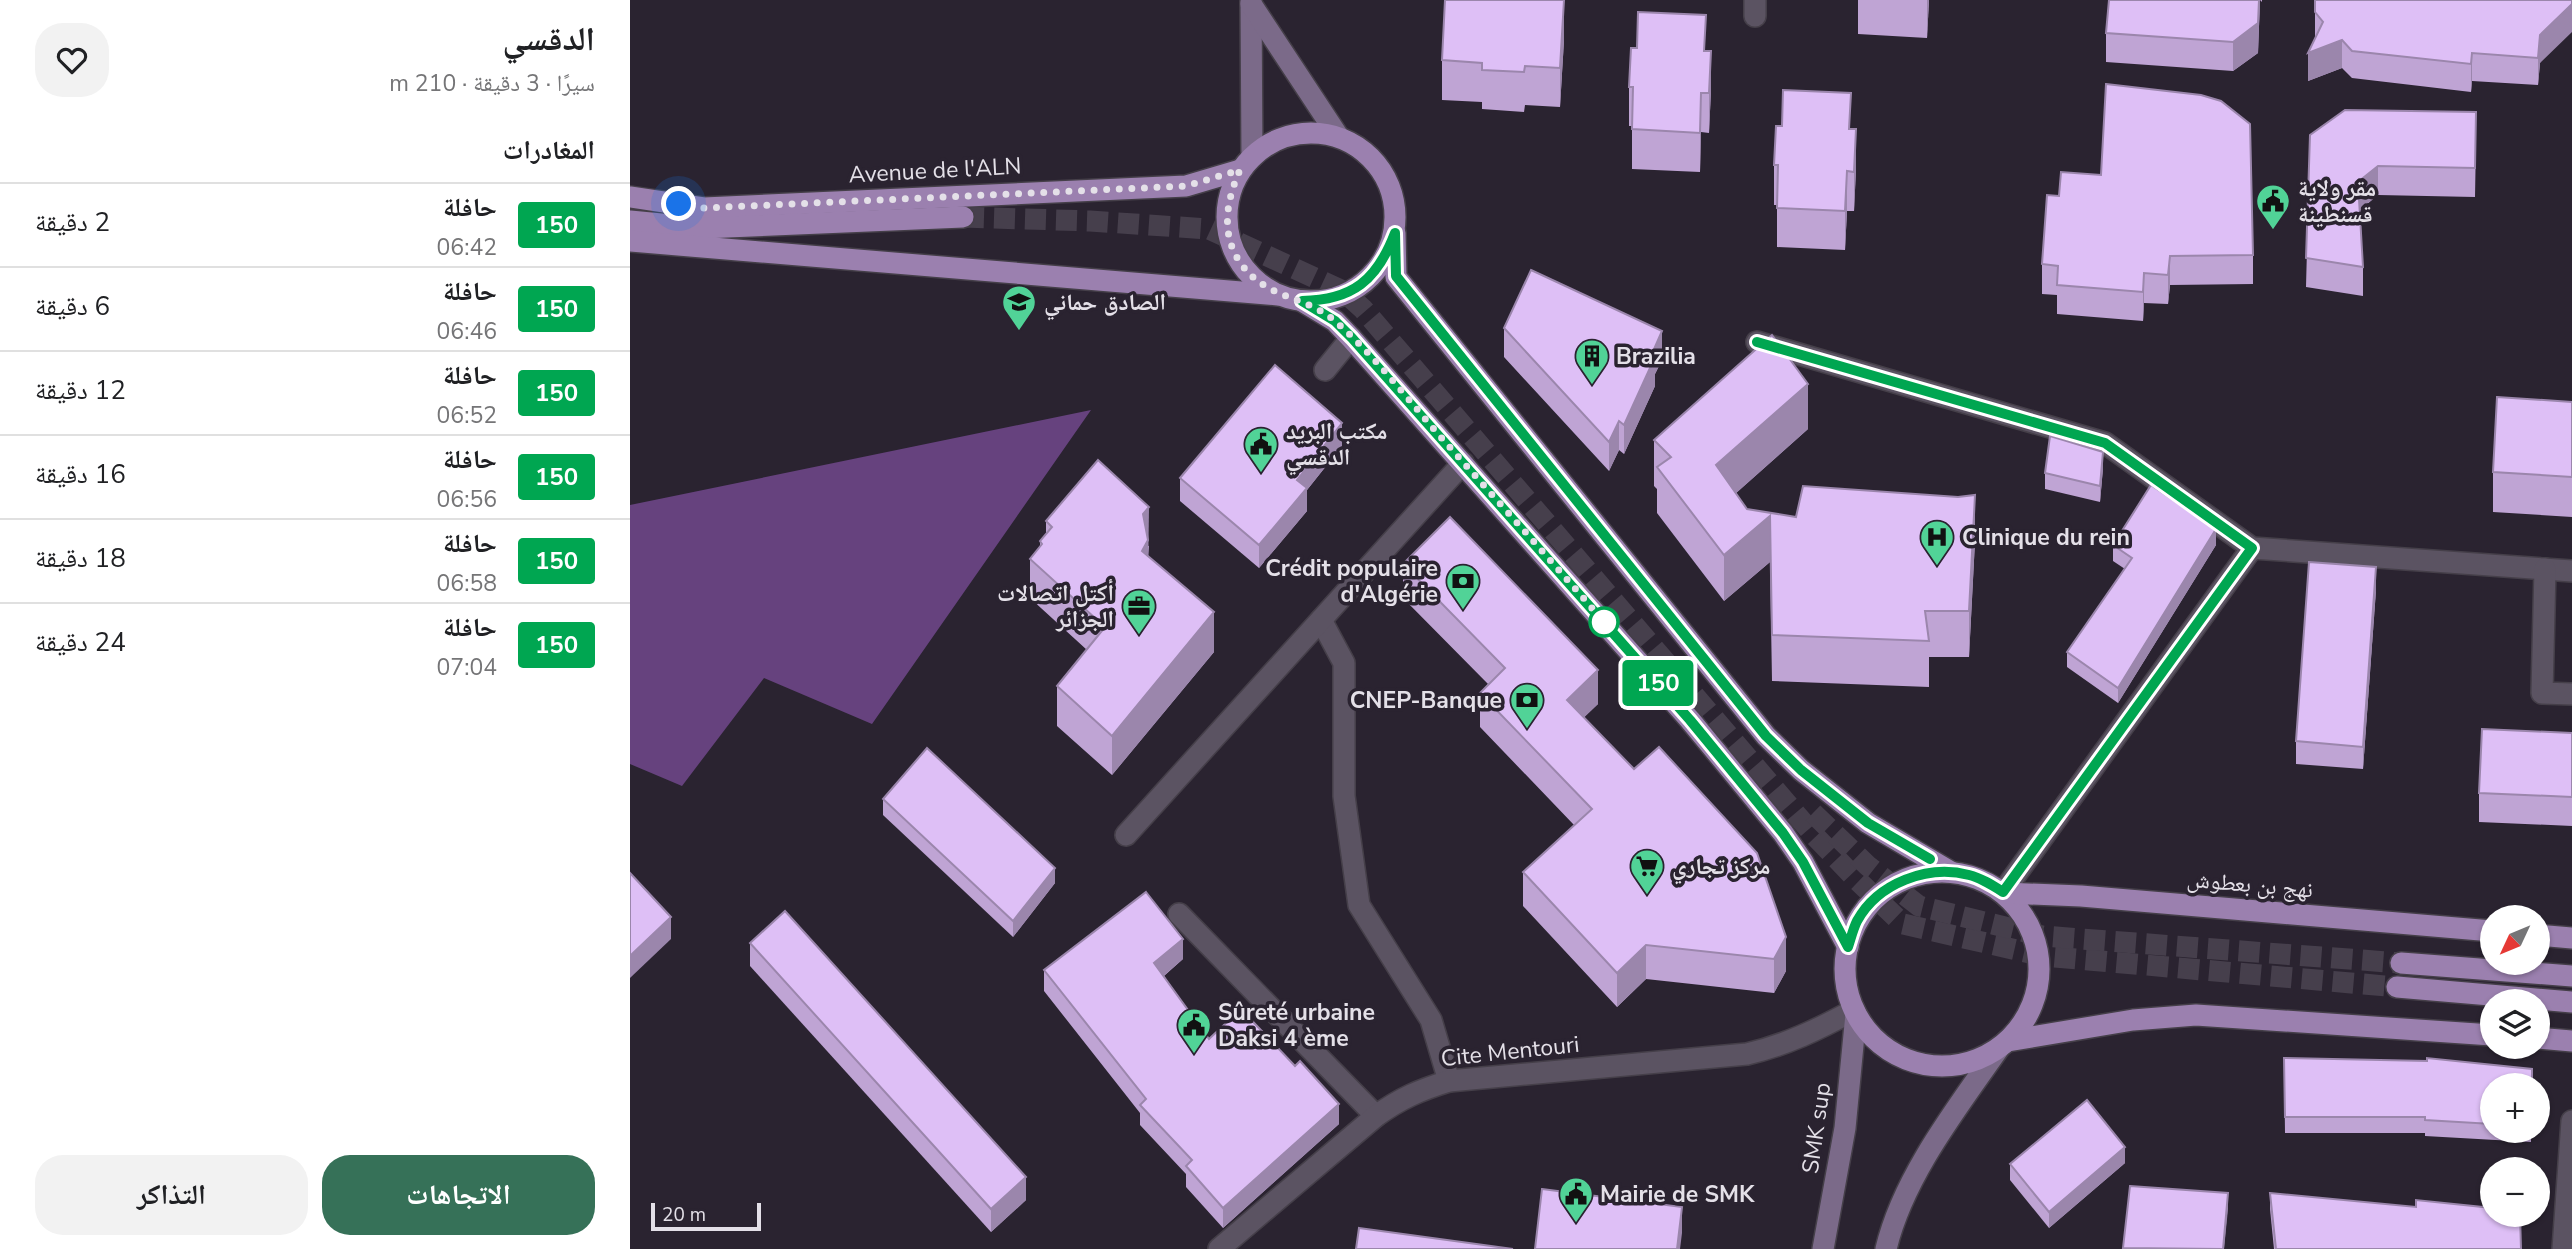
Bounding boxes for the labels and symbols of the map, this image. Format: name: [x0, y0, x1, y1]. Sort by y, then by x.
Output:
street label: Avenue de l'ALN: [848, 150, 1022, 191]
place label: مقر ولاية قسنطينة: [2298, 173, 2376, 230]
public building icon: مقر ولاية قسنطينة: [2254, 182, 2292, 231]
your location: [661, 186, 696, 221]
school or university icon: الصادق حماني: [1000, 283, 1038, 332]
place label: الصادق حماني: [1044, 287, 1166, 321]
building icon: Brazilia: [1573, 337, 1611, 386]
place label: Brazilia: [1616, 341, 1696, 372]
place label: مكتب البريد الدقسي: [1286, 416, 1387, 476]
public building icon: مكتب البريد الدقسي: [1242, 425, 1280, 474]
hospital icon: Clinique du rein: [1918, 518, 1956, 567]
place label: Clinique du rein: [1962, 522, 2130, 553]
place label: Crédit populaire d'Algérie: [1265, 553, 1438, 610]
bank icon: Crédit populaire d'Algérie: [1444, 562, 1482, 611]
place label: أكتل اتصالات الجزائر: [997, 578, 1114, 635]
office icon: أكتل اتصالات الجزائر: [1120, 587, 1158, 636]
unlabelled marker: [1589, 607, 1619, 637]
line badge: 150: [1618, 660, 1698, 706]
bank icon: CNEP-Banque: [1508, 681, 1546, 730]
place label: CNEP-Banque: [1350, 685, 1502, 716]
supermarket icon: مركز تجاري: [1628, 847, 1666, 896]
place label: مركز تجاري: [1672, 851, 1770, 885]
street label: نهج بن بعطوش: [2186, 864, 2314, 905]
north arrow: [2480, 905, 2550, 975]
place label: Sûreté urbaine Daksi 4 ème: [1218, 997, 1375, 1054]
public building icon: Sûreté urbaine Daksi 4 ème: [1175, 1006, 1213, 1055]
street label: Cite Mentouri: [1439, 1029, 1581, 1074]
street label: SMK sup: [1795, 1081, 1838, 1176]
public building icon: Mairie de SMK: [1557, 1175, 1595, 1224]
place label: Mairie de SMK: [1600, 1179, 1755, 1210]
scale bar: [651, 1200, 761, 1232]

